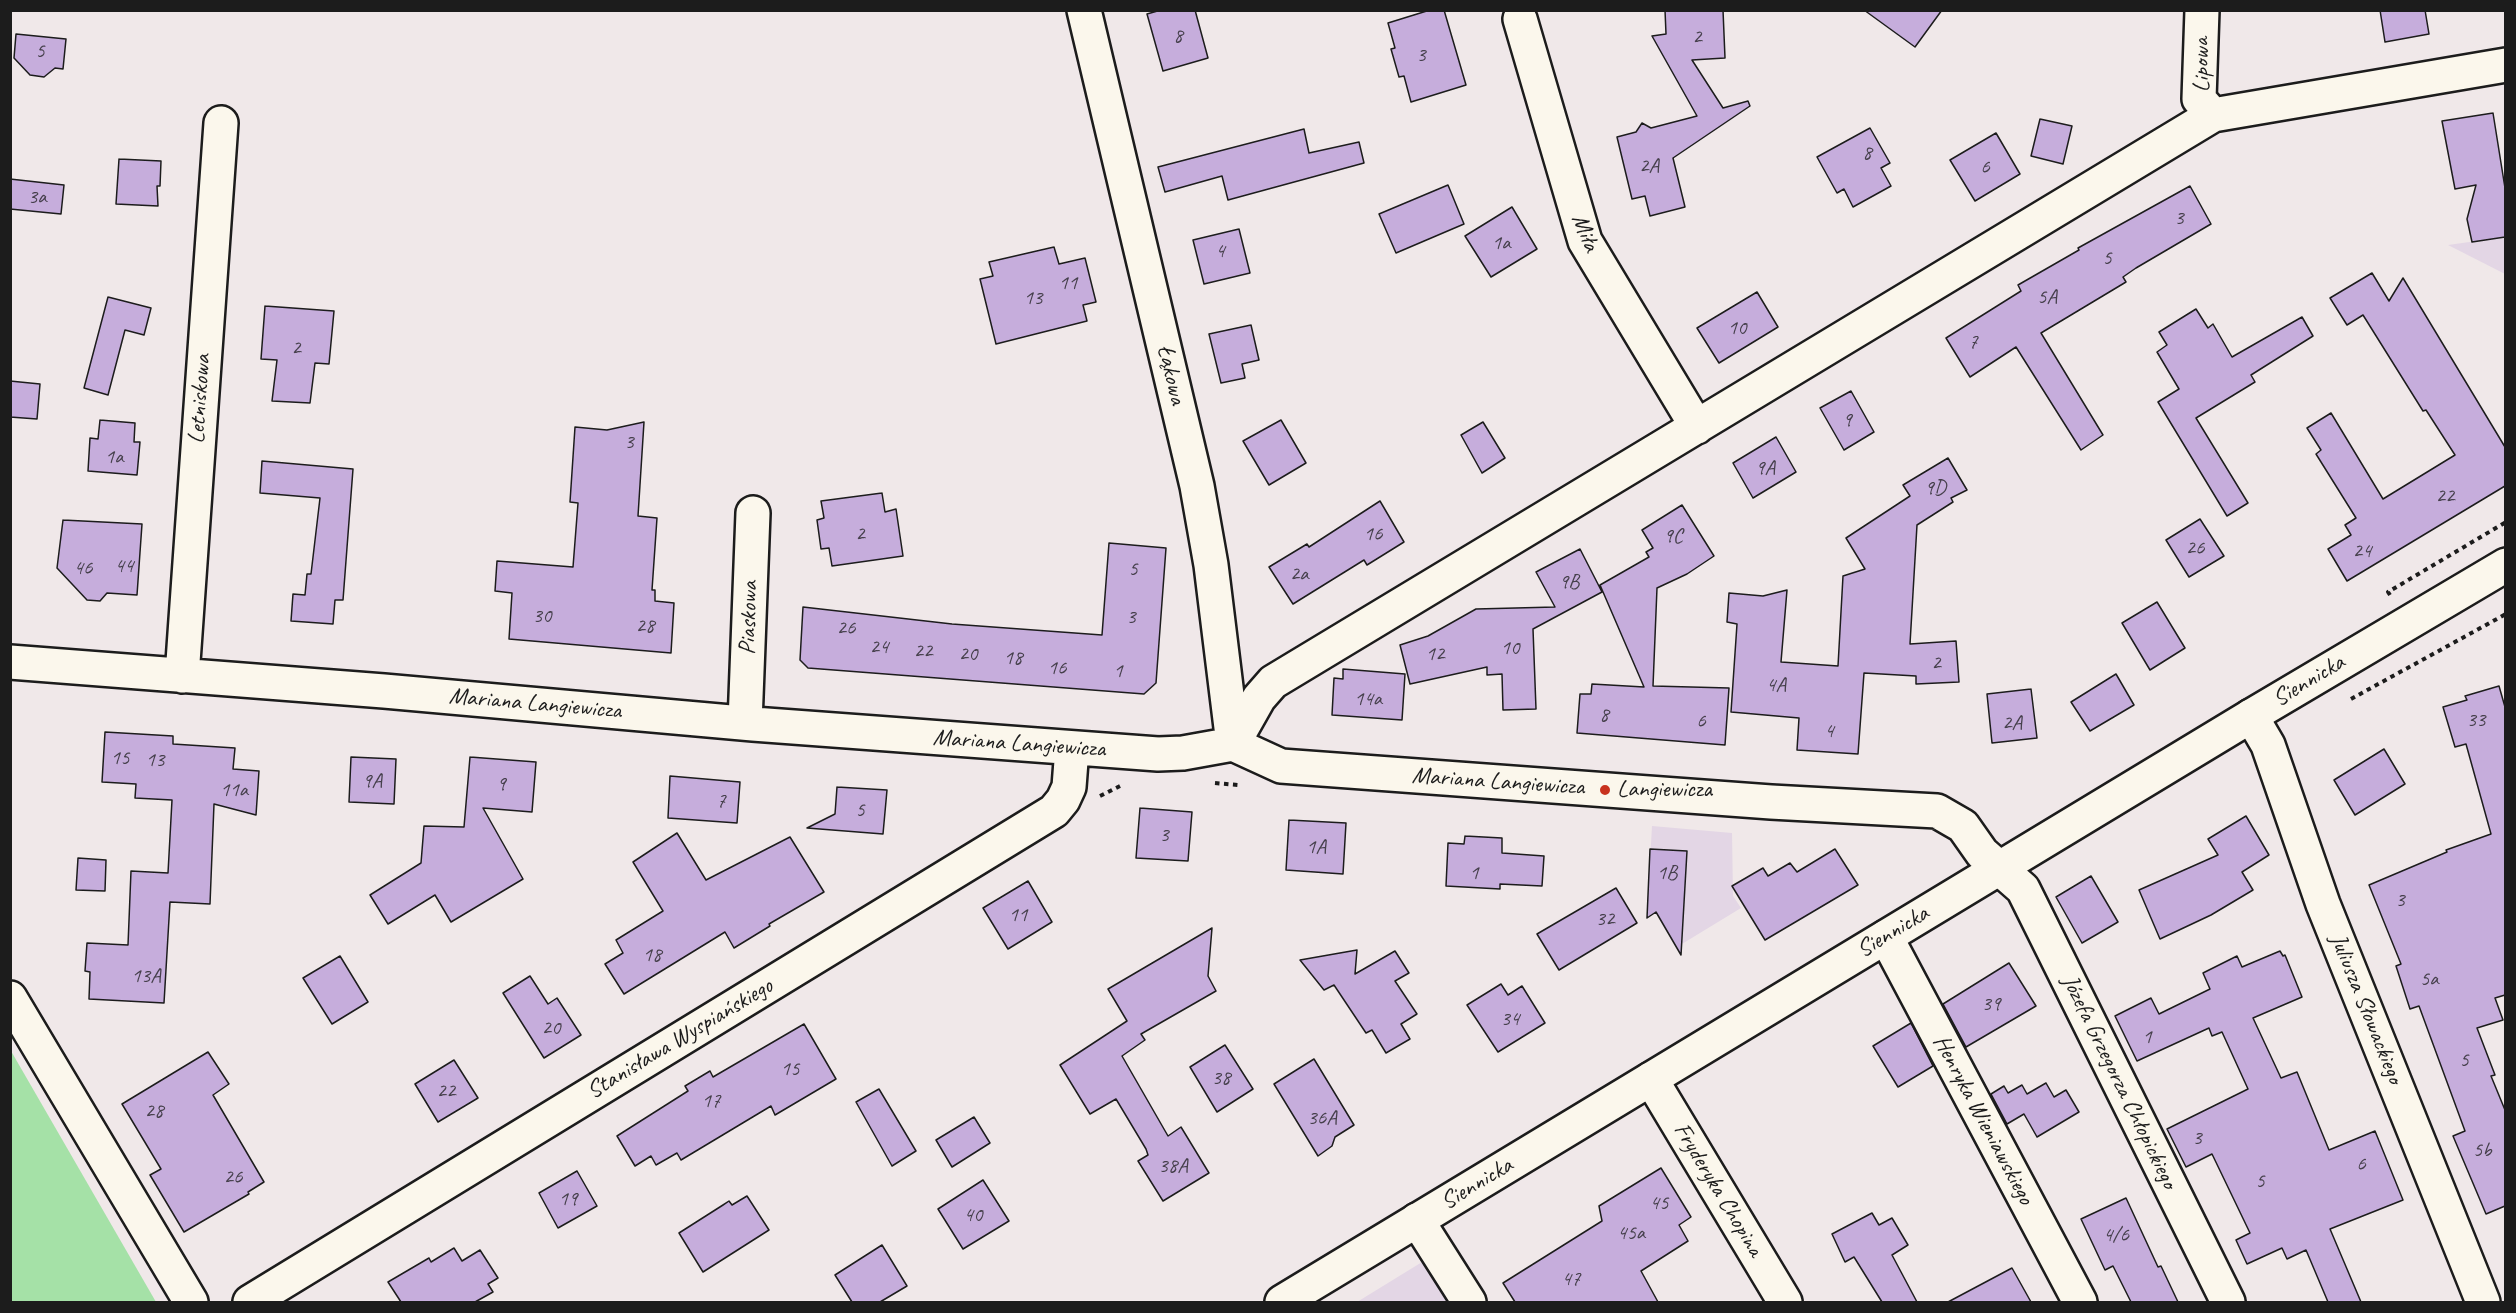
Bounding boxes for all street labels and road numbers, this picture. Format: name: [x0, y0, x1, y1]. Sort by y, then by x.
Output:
street label: Lipowa: [2187, 37, 2217, 93]
street label: Miła: [1565, 210, 1605, 256]
street label: Łąkowa: [1150, 342, 1192, 408]
street label: Letniskowa: [183, 353, 217, 445]
street label: Piaskowa: [733, 581, 765, 655]
street label: Siennicka: [2268, 648, 2350, 714]
street label: Mariana Langiewicza: [448, 682, 622, 726]
street label: Mariana Langiewicza: [932, 724, 1106, 764]
street label: Mariana Langiewicza: [1411, 762, 1585, 802]
street label: Siennicka: [1852, 899, 1934, 965]
street label: Juliusza Słowackiego: [2323, 930, 2409, 1088]
street label: Józefa Grzegorza Chłopickiego: [2055, 970, 2183, 1194]
street label: Stanisława Wyspiańskiego: [582, 972, 778, 1106]
street label: Henryka Wieniawskiego: [1926, 1030, 2040, 1210]
street label: Fryderyka Chopina: [1667, 1118, 1769, 1262]
street label: Siennicka: [1436, 1151, 1518, 1217]

